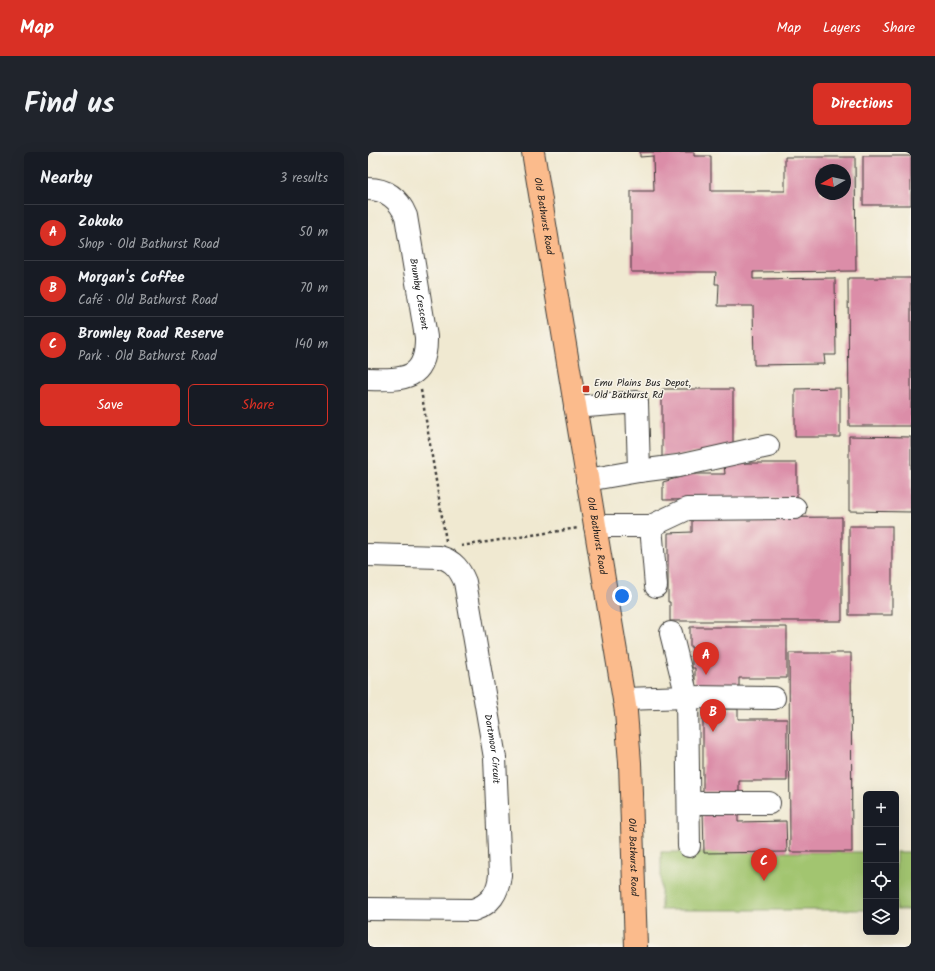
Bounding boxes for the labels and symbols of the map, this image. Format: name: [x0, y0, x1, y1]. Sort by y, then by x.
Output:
north arrow: [815, 164, 851, 200]
street label: Old Bathurst Road: [529, 176, 558, 257]
street label: Brumby Crescent: [405, 257, 433, 331]
place label: Emu Plains Bus Depot, Old Bathurst Rd: [594, 375, 691, 403]
marker: Emu Plains Bus Depot, Old Bathurst Rd: [581, 384, 591, 394]
street label: Old Bathurst Road: [582, 496, 611, 577]
your location: [612, 586, 632, 606]
pin: A: [693, 642, 719, 675]
pin: B: [700, 699, 726, 732]
street label: Dartmoor Circuit: [480, 713, 504, 784]
street label: Old Bathurst Road: [624, 818, 642, 898]
pin: C: [751, 848, 777, 881]

